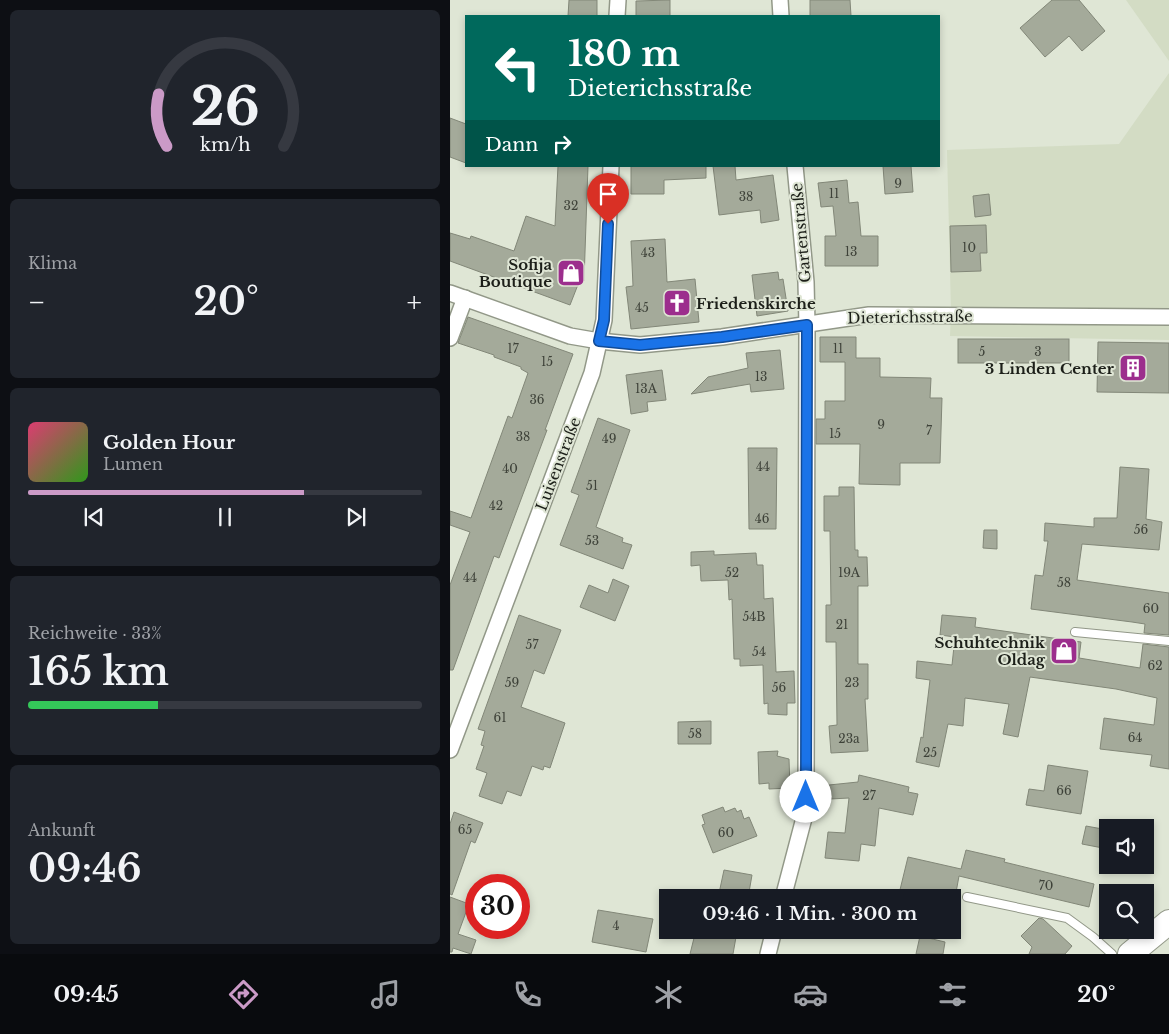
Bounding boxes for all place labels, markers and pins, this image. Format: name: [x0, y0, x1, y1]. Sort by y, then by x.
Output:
pin: [587, 173, 629, 224]
place label: Sofija Boutique: [479, 255, 552, 291]
shop icon: Sofija Boutique: [556, 258, 586, 288]
church icon: Friedenskirche: [662, 288, 692, 318]
place label: Friedenskirche: [696, 294, 816, 313]
building icon: 3 Linden Center: [1118, 353, 1148, 383]
place label: 3 Linden Center: [985, 359, 1115, 378]
place label: Schuhtechnik Oldag: [935, 633, 1046, 669]
shop icon: Schuhtechnik Oldag: [1049, 636, 1079, 666]

